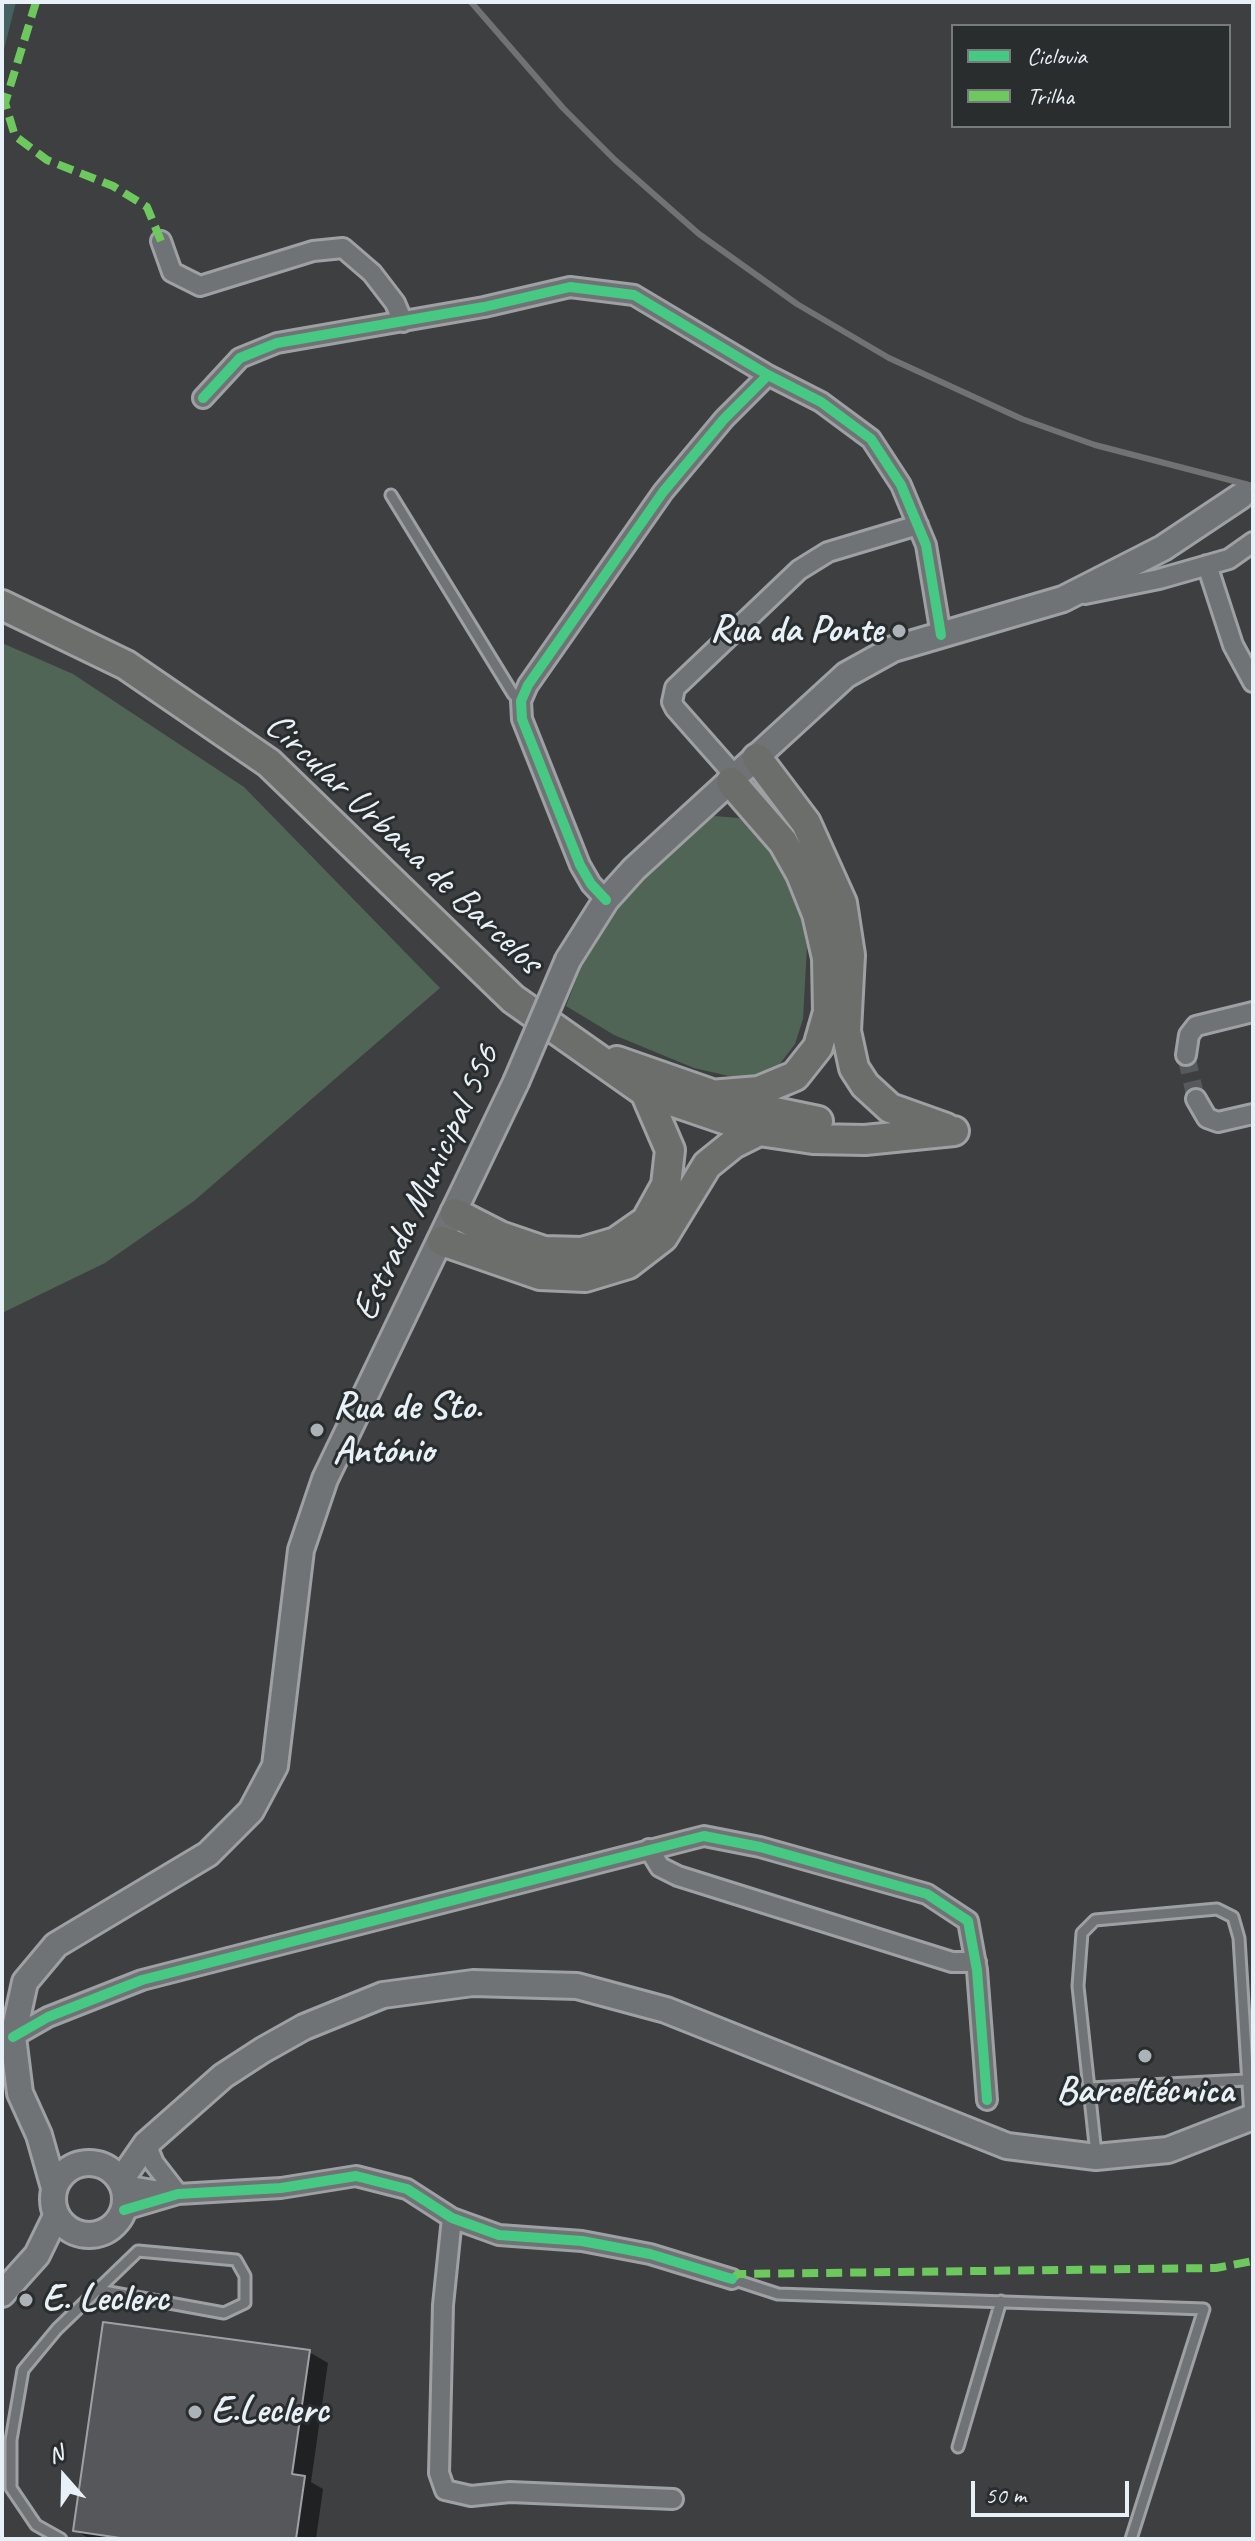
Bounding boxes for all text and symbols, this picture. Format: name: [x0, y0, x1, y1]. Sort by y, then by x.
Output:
legend: [951, 24, 1231, 128]
text: Ciclovia: [1027, 41, 1087, 71]
text: Trilha: [1027, 81, 1074, 111]
place label: Rua da Ponte: [710, 608, 883, 654]
marker: Rua da Ponte: [890, 622, 908, 640]
street label: Circular Urbana de Barcelos: [255, 704, 551, 984]
street label: Estrada Municipal 556: [343, 1038, 511, 1328]
place label: Rua de Sto. António: [333, 1385, 482, 1474]
marker: Rua de Sto. António: [308, 1421, 326, 1439]
marker: Barceltécnica: [1136, 2047, 1154, 2065]
place label: Barceltécnica: [1056, 2069, 1234, 2115]
place label: E. Leclerc: [42, 2277, 169, 2323]
marker: E. Leclerc: [17, 2291, 35, 2309]
place label: E.Leclerc: [211, 2389, 328, 2435]
marker: E.Leclerc: [186, 2403, 204, 2421]
north arrow: [24, 2437, 104, 2517]
text: N: [45, 2439, 67, 2470]
scale bar: [975, 2465, 1133, 2515]
text: 50 m: [985, 2480, 1026, 2510]

